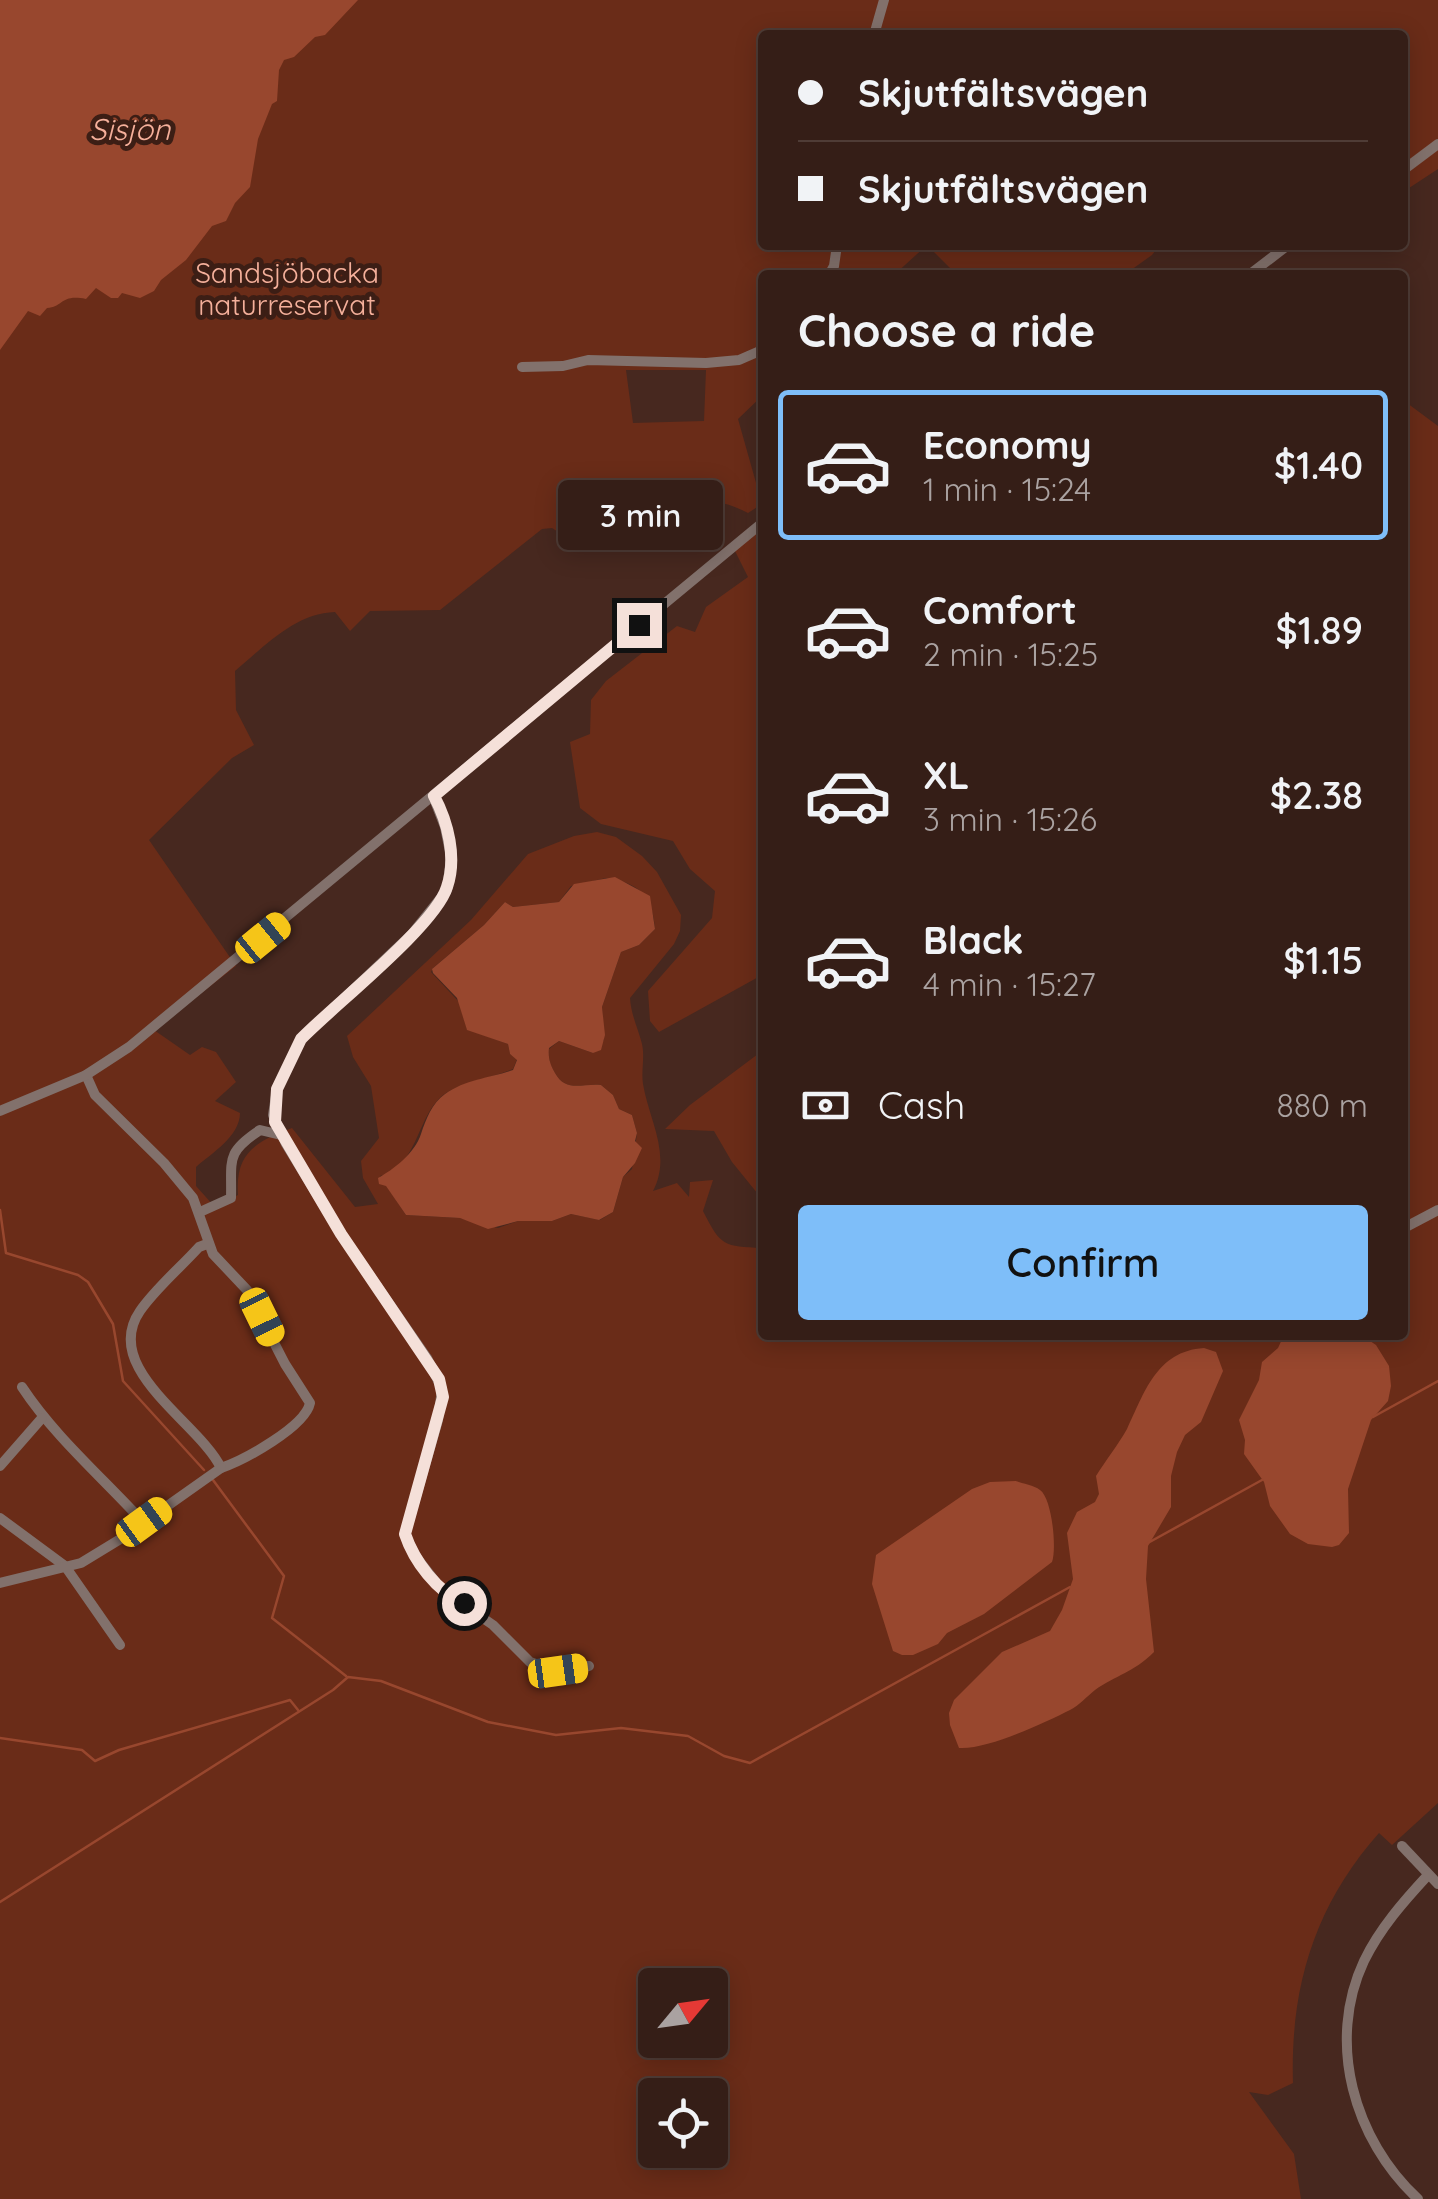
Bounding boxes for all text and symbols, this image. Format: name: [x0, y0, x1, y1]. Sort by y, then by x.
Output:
text: Skjutfältsvägen: [858, 69, 1148, 117]
water label: Sisjön: [90, 110, 171, 148]
text: Skjutfältsvägen: [858, 165, 1148, 213]
park label: Sandsjöbacka naturreservat: [195, 255, 379, 322]
text: Choose a ride: [798, 302, 1095, 358]
icon: car: [803, 420, 893, 510]
text: Economy: [923, 421, 1092, 469]
text: $1.40: [1274, 441, 1363, 489]
text: 1 min · 15:24: [923, 469, 1091, 509]
callout: 3 min: [556, 480, 722, 550]
text: 3 min: [600, 495, 681, 535]
icon: car: [803, 585, 893, 675]
text: Comfort: [923, 586, 1077, 634]
route end: [617, 603, 662, 648]
text: $1.89: [1275, 606, 1363, 654]
text: 2 min · 15:25: [923, 634, 1098, 674]
icon: car: [803, 750, 893, 840]
text: XL: [923, 751, 969, 799]
text: $2.38: [1270, 771, 1363, 819]
text: 3 min · 15:26: [923, 799, 1097, 839]
car: [230, 907, 296, 969]
icon: car: [803, 915, 893, 1005]
text: Black: [923, 916, 1023, 964]
text: $1.15: [1283, 936, 1363, 984]
text: 4 min · 15:27: [923, 964, 1096, 1004]
icon: cash: [798, 1078, 853, 1133]
text: Cash: [878, 1081, 965, 1129]
text: 880 m: [1276, 1085, 1368, 1125]
button: Confirm: [798, 1205, 1368, 1320]
car: [235, 1283, 289, 1351]
car: [111, 1492, 177, 1552]
route start: [442, 1581, 487, 1626]
car: [526, 1652, 590, 1690]
north arrow: [638, 1968, 728, 2058]
map controls: [638, 1968, 728, 2168]
button: locate: [638, 2078, 728, 2168]

